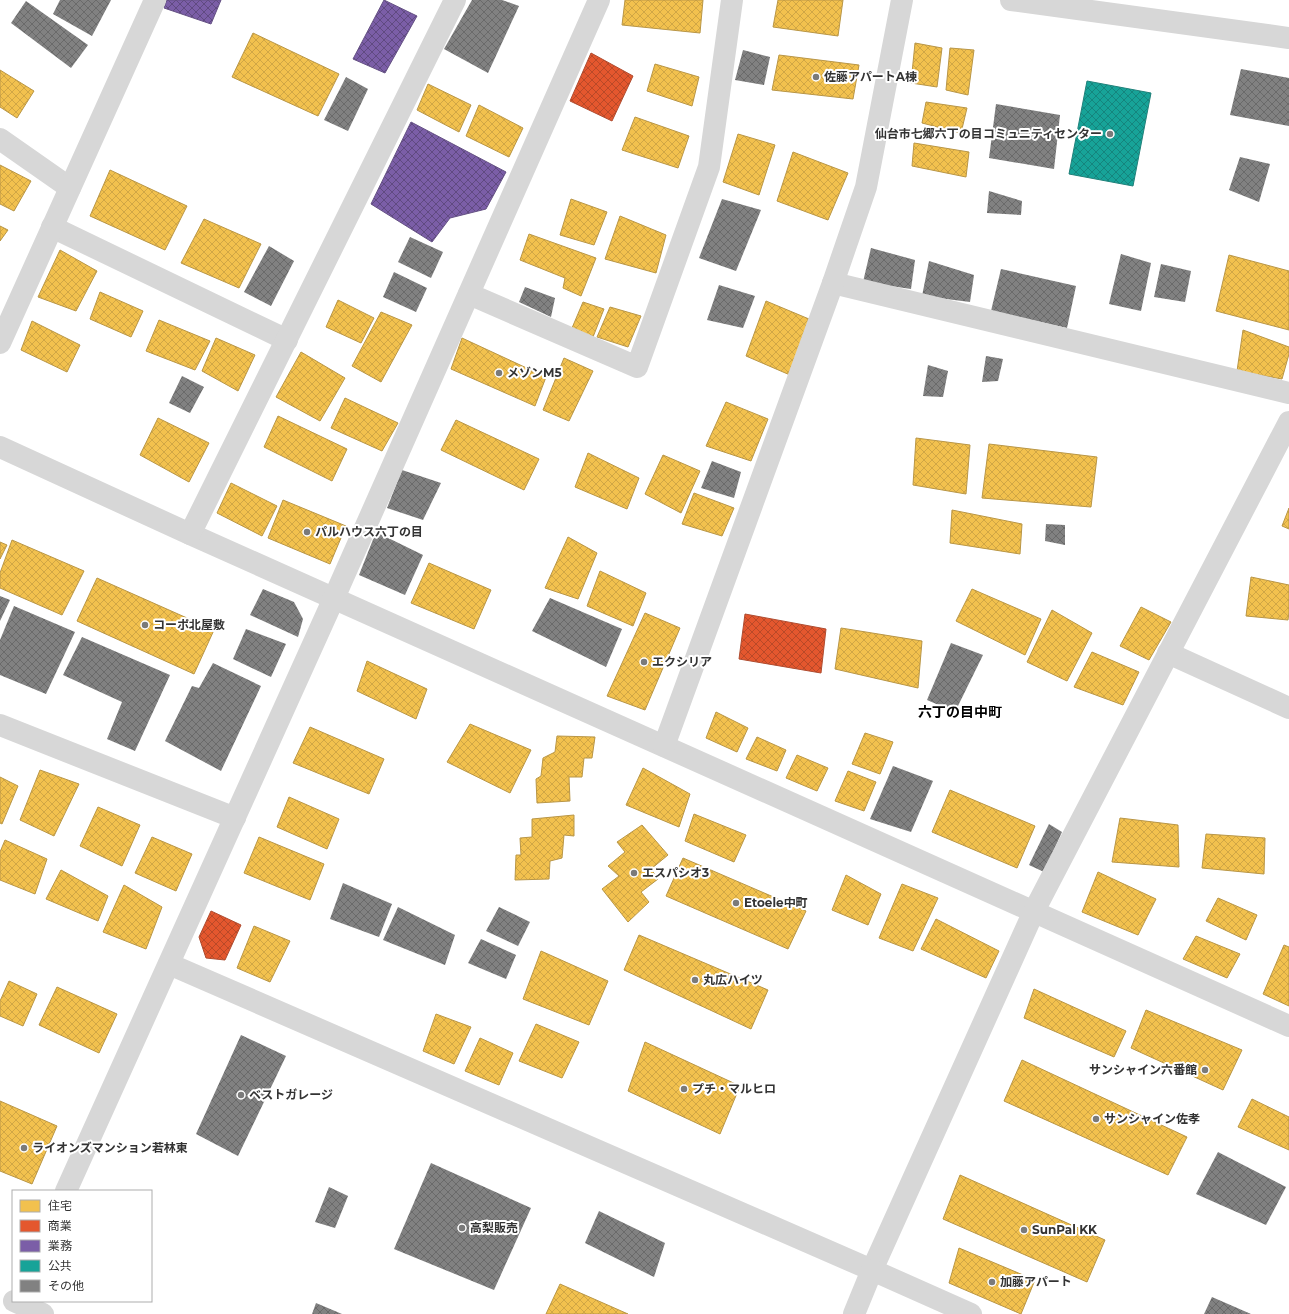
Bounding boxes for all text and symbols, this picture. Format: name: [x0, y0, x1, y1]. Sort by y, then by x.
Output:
place label: 佐藤アパートA棟: [824, 69, 917, 84]
marker: 佐藤アパートA棟: [811, 72, 821, 82]
place label: 仙台市七郷六丁の目コミュニティセンター: [875, 126, 1102, 141]
marker: 仙台市七郷六丁の目コミュニティセンター: [1105, 129, 1115, 139]
place label: メゾンM5: [507, 365, 562, 380]
marker: メゾンM5: [494, 368, 504, 378]
place label: パルハウス六丁の目: [315, 524, 423, 539]
marker: パルハウス六丁の目: [302, 527, 312, 537]
place label: コーポ北屋敷: [153, 617, 225, 632]
marker: コーポ北屋敷: [140, 620, 150, 630]
place label: エクシリア: [652, 654, 712, 669]
marker: エクシリア: [639, 657, 649, 667]
district label: 六丁の目中町: [918, 703, 1002, 721]
place label: エスパシオ3: [642, 865, 709, 880]
marker: エスパシオ3: [629, 868, 639, 878]
place label: Etoele中町: [744, 895, 808, 910]
marker: Etoele中町: [731, 898, 741, 908]
place label: 丸広ハイツ: [703, 972, 763, 987]
marker: 丸広ハイツ: [690, 975, 700, 985]
place label: サンシャイン六番館: [1089, 1062, 1197, 1077]
marker: サンシャイン六番館: [1200, 1065, 1210, 1075]
place label: プチ・マルヒロ: [692, 1081, 776, 1096]
marker: プチ・マルヒロ: [679, 1084, 689, 1094]
place label: ベストガレージ: [249, 1087, 333, 1102]
marker: ベストガレージ: [236, 1090, 246, 1100]
place label: サンシャイン佐孝: [1104, 1111, 1200, 1126]
marker: サンシャイン佐孝: [1091, 1114, 1101, 1124]
place label: ライオンズマンション若林東: [32, 1140, 188, 1155]
marker: ライオンズマンション若林東: [19, 1143, 29, 1153]
legend: [12, 1190, 152, 1302]
text: 住宅: [48, 1198, 72, 1213]
text: 商業: [48, 1218, 72, 1233]
place label: 高梨販売: [470, 1220, 518, 1235]
place label: SunPal KK: [1032, 1222, 1098, 1237]
marker: 高梨販売: [457, 1223, 467, 1233]
marker: SunPal KK: [1019, 1225, 1029, 1235]
text: 業務: [48, 1238, 72, 1253]
text: 公共: [48, 1258, 72, 1273]
place label: 加藤アパート: [1000, 1274, 1072, 1289]
marker: 加藤アパート: [987, 1277, 997, 1287]
text: その他: [48, 1278, 84, 1293]

